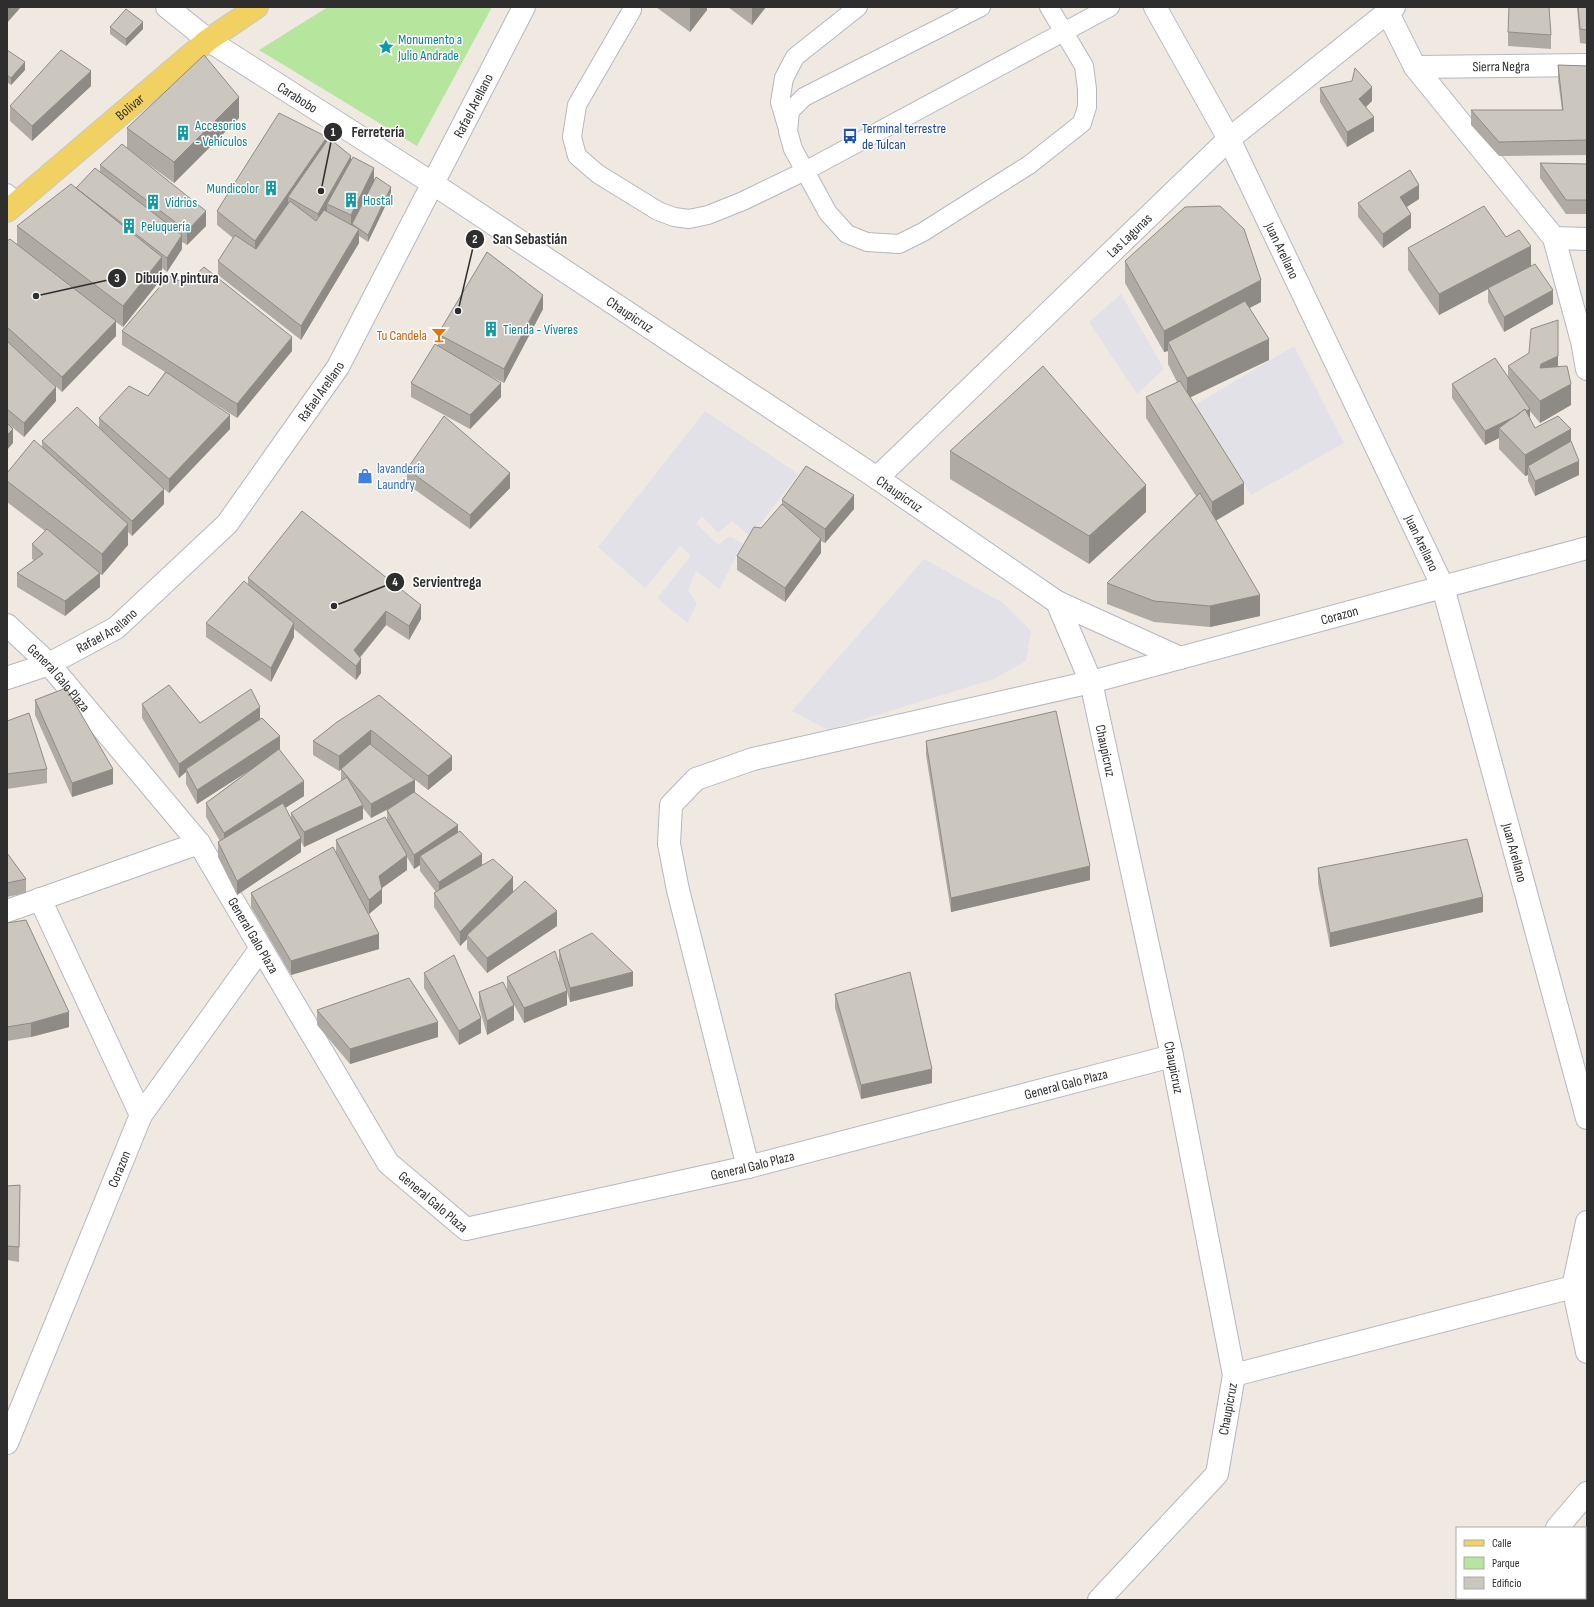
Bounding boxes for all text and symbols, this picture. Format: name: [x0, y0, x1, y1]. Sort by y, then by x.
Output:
place label: Monumento a Julio Andrade: [397, 31, 462, 64]
place icon: Monumento a Julio Andrade: [377, 38, 395, 56]
street label: Sierra Negra: [1472, 57, 1530, 75]
street label: Rafael Arellano: [450, 71, 497, 140]
street label: Carabobo: [274, 78, 321, 116]
street label: Bolivar: [112, 90, 147, 124]
place label: Accesorios - Vehículos: [194, 117, 247, 150]
callout: Ferretería: [323, 118, 412, 145]
place label: Terminal terrestre de Tulcan: [862, 120, 946, 153]
text: Ferretería: [352, 123, 404, 142]
building icon: Accesorios - Vehículos: [174, 124, 192, 142]
text: 1: [331, 125, 336, 140]
bus stop icon: Terminal terrestre de Tulcan: [841, 127, 859, 145]
building icon: Mundicolor: [262, 179, 280, 197]
place label: Mundicolor: [207, 180, 259, 197]
building icon: Hostal: [342, 191, 360, 209]
place label: Hostal: [363, 192, 393, 209]
building icon: Vidrios: [144, 193, 162, 211]
place label: Vidrios: [165, 194, 197, 211]
street label: Las Lagunas: [1103, 210, 1155, 261]
building icon: Peluquería: [120, 217, 138, 235]
place label: Peluquería: [141, 218, 190, 235]
street label: Juan Arellano: [1261, 219, 1303, 282]
callout: San Sebastián: [465, 226, 575, 253]
text: San Sebastián: [493, 230, 567, 249]
text: 2: [472, 232, 478, 247]
callout: Dibujo Y pintura: [107, 264, 226, 291]
text: Dibujo Y pintura: [135, 269, 219, 288]
text: 3: [114, 271, 120, 286]
street label: Chaupicruz: [603, 293, 657, 336]
building icon: Tienda - Víveres: [482, 320, 500, 338]
place label: Tienda - Víveres: [503, 321, 578, 338]
bar icon: Tu Candela: [430, 326, 448, 344]
place label: Tu Candela: [377, 327, 427, 344]
street label: Rafael Arellano: [294, 358, 348, 425]
place label: lavandería Laundry: [377, 460, 425, 493]
shop icon: lavandería Laundry: [356, 467, 374, 485]
street label: Chaupicruz: [873, 472, 926, 516]
street label: Juan Arellano: [1401, 511, 1443, 574]
callout: Servientrega: [385, 568, 490, 595]
text: Servientrega: [413, 573, 481, 592]
text: 4: [392, 575, 398, 590]
street label: Corazon: [1319, 602, 1360, 628]
street label: Rafael Arellano: [73, 604, 141, 656]
street label: General Galo Plaza: [24, 640, 94, 715]
street label: Chaupicruz: [1092, 723, 1120, 778]
street label: Juan Arellano: [1499, 820, 1531, 884]
street label: General Galo Plaza: [224, 894, 283, 976]
street label: Chaupicruz: [1161, 1040, 1188, 1095]
street label: General Galo Plaza: [1022, 1065, 1109, 1103]
street label: General Galo Plaza: [709, 1147, 796, 1184]
street label: Corazon: [104, 1148, 134, 1190]
street label: General Galo Plaza: [395, 1167, 472, 1236]
street label: Chaupicruz: [1215, 1382, 1241, 1436]
legend: [1456, 1527, 1586, 1599]
text: Calle: [1492, 1536, 1512, 1551]
text: Parque: [1492, 1556, 1520, 1571]
text: Edificio: [1492, 1576, 1521, 1591]

